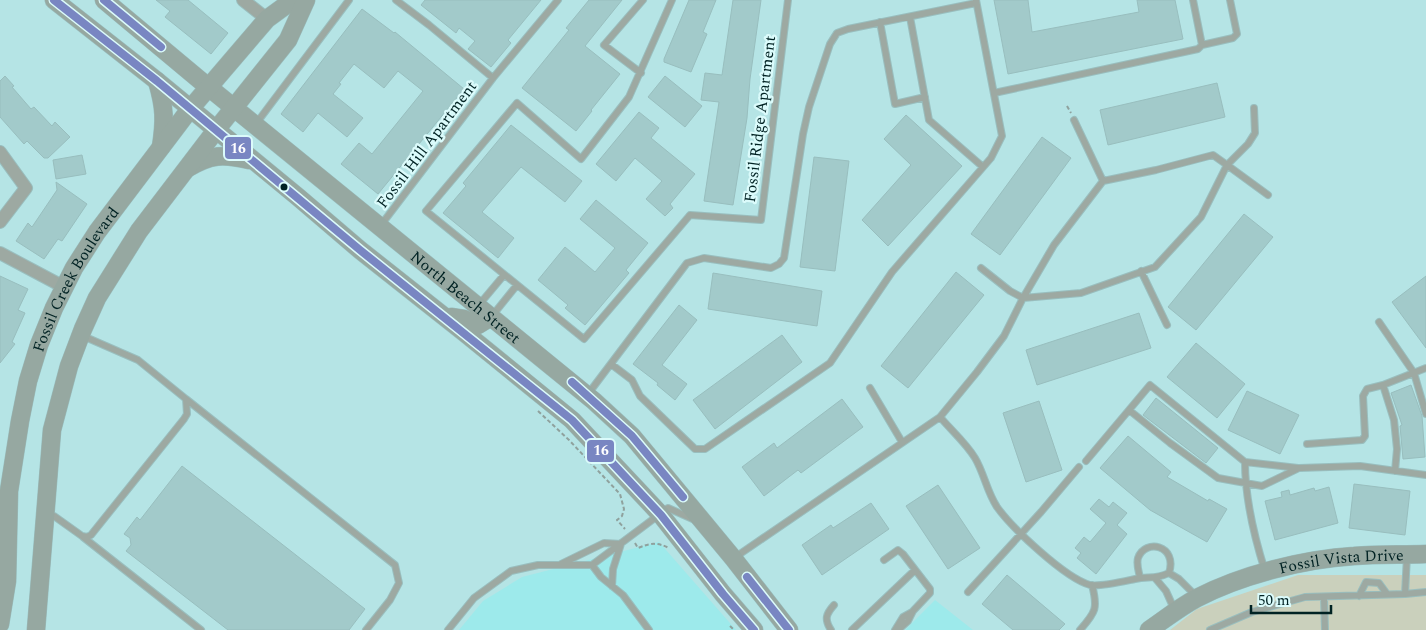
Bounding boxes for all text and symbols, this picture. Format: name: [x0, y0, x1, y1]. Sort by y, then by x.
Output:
street label: Fossil Ridge Apartment: [738, 34, 782, 204]
street label: Fossil Hill Apartment: [371, 75, 483, 213]
line badge: 16: [224, 136, 252, 160]
text: 16: [230, 138, 246, 159]
unlabelled marker: [279, 182, 289, 192]
street label: Fossil Creek Boulevard: [27, 202, 125, 355]
street label: North Beach Street: [405, 245, 526, 350]
line badge: 16: [586, 439, 615, 463]
text: 16: [593, 440, 609, 461]
street label: Fossil Vista Drive: [1276, 544, 1404, 581]
scale bar: [1251, 582, 1331, 614]
text: 50 m: [1258, 589, 1290, 612]

